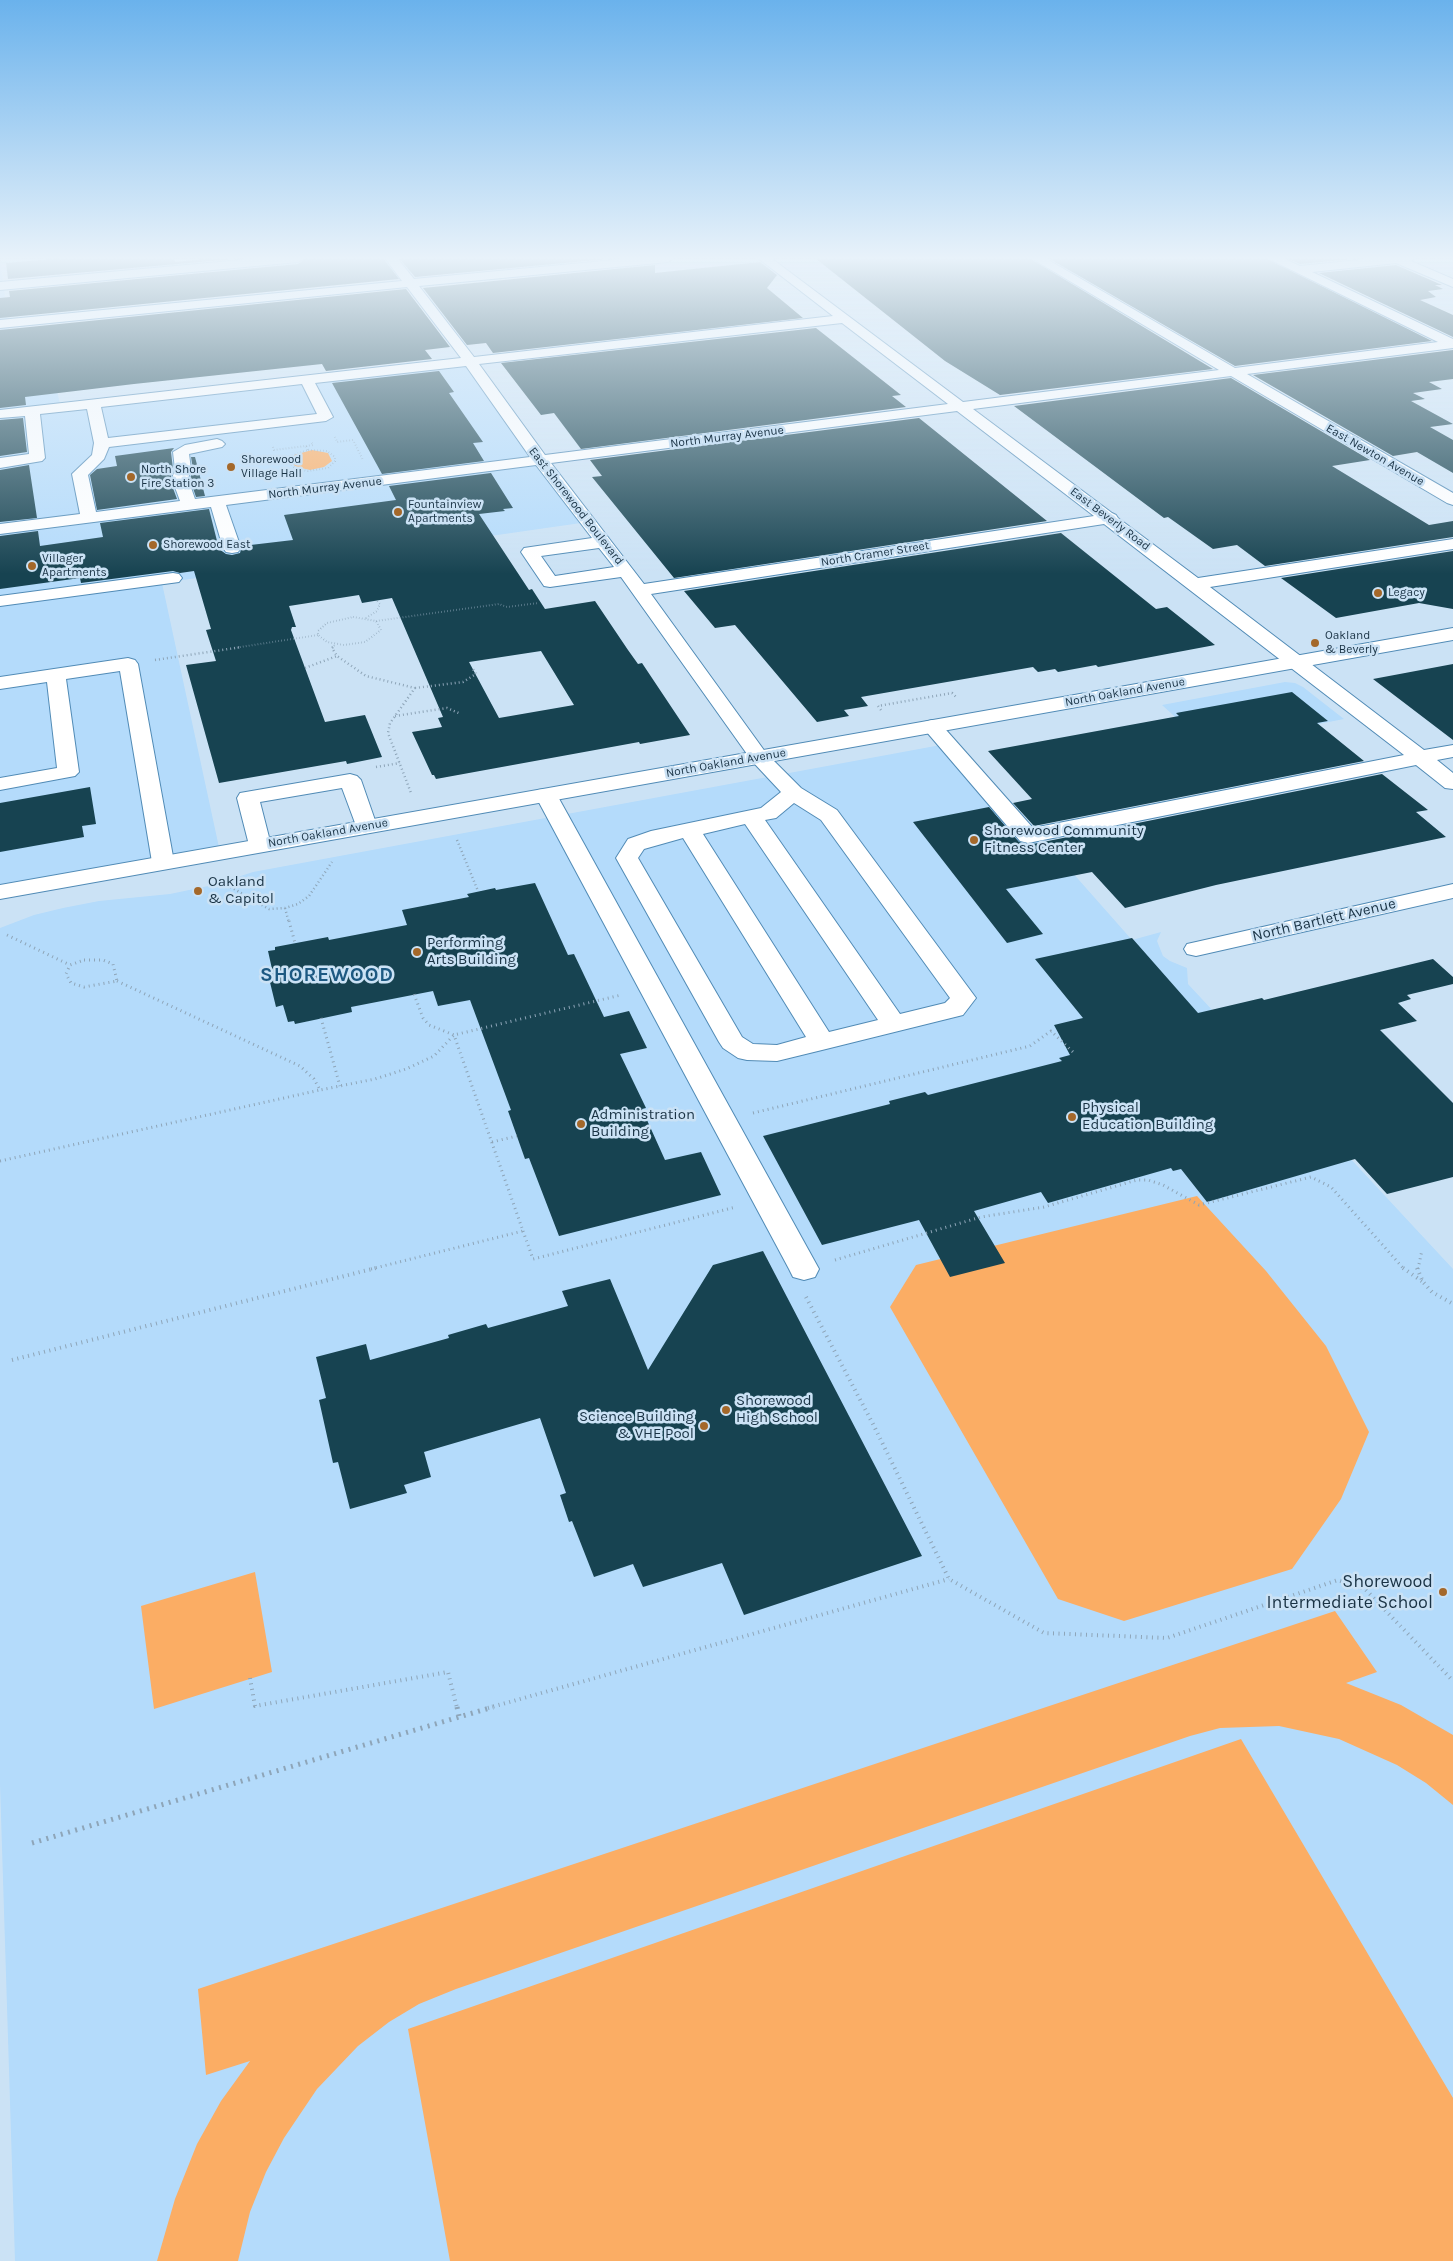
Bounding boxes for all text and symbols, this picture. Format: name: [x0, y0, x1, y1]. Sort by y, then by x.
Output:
street label: East Newton Avenue: [1323, 421, 1427, 489]
street label: North Murray Avenue: [669, 423, 785, 451]
street label: East Shorewood Boulevard: [526, 444, 626, 568]
place label: Shorewood Village Hall: [241, 453, 302, 481]
marker: Shorewood Village Hall: [225, 461, 237, 473]
place label: North Shore Fire Station 3: [141, 463, 214, 491]
marker: North Shore Fire Station 3: [125, 471, 137, 483]
street label: North Murray Avenue: [267, 474, 383, 502]
street label: East Beverly Road: [1067, 484, 1153, 554]
place label: Fountainview Apartments: [408, 498, 481, 526]
marker: Fountainview Apartments: [392, 506, 404, 518]
place label: Shorewood East: [163, 538, 250, 552]
street label: North Cramer Street: [820, 538, 930, 570]
marker: Shorewood East: [147, 539, 159, 551]
place label: Villager Apartments: [42, 552, 107, 580]
marker: Villager Apartments: [26, 560, 38, 572]
place label: Legacy: [1388, 586, 1425, 600]
marker: Legacy: [1372, 587, 1384, 599]
place label: Oakland & Beverly: [1325, 629, 1378, 657]
marker: Oakland & Beverly: [1309, 637, 1321, 649]
street label: North Oakland Avenue: [1064, 674, 1186, 710]
street label: North Oakland Avenue: [665, 745, 787, 781]
street label: North Oakland Avenue: [267, 815, 389, 851]
place label: Shorewood Community Fitness Center: [984, 822, 1144, 857]
marker: Shorewood Community Fitness Center: [968, 834, 980, 846]
place label: Oakland & Capitol: [208, 873, 274, 908]
marker: Oakland & Capitol: [192, 885, 204, 897]
street label: North Bartlett Avenue: [1250, 895, 1398, 945]
place label: Performing Arts Building: [427, 934, 516, 969]
marker: Performing Arts Building: [411, 946, 423, 958]
district label: SHOREWOOD: [259, 963, 395, 987]
place label: Physical Education Building: [1082, 1099, 1213, 1134]
place label: Administration Building: [591, 1106, 695, 1141]
marker: Physical Education Building: [1066, 1111, 1078, 1123]
marker: Administration Building: [575, 1118, 587, 1130]
place label: Shorewood High School: [736, 1392, 818, 1427]
marker: Shorewood High School: [720, 1404, 732, 1416]
place label: Science Building & VHE Pool: [579, 1408, 694, 1443]
marker: Science Building & VHE Pool: [698, 1420, 710, 1432]
place label: Shorewood Intermediate School: [1267, 1571, 1433, 1614]
marker: Shorewood Intermediate School: [1437, 1586, 1449, 1598]

